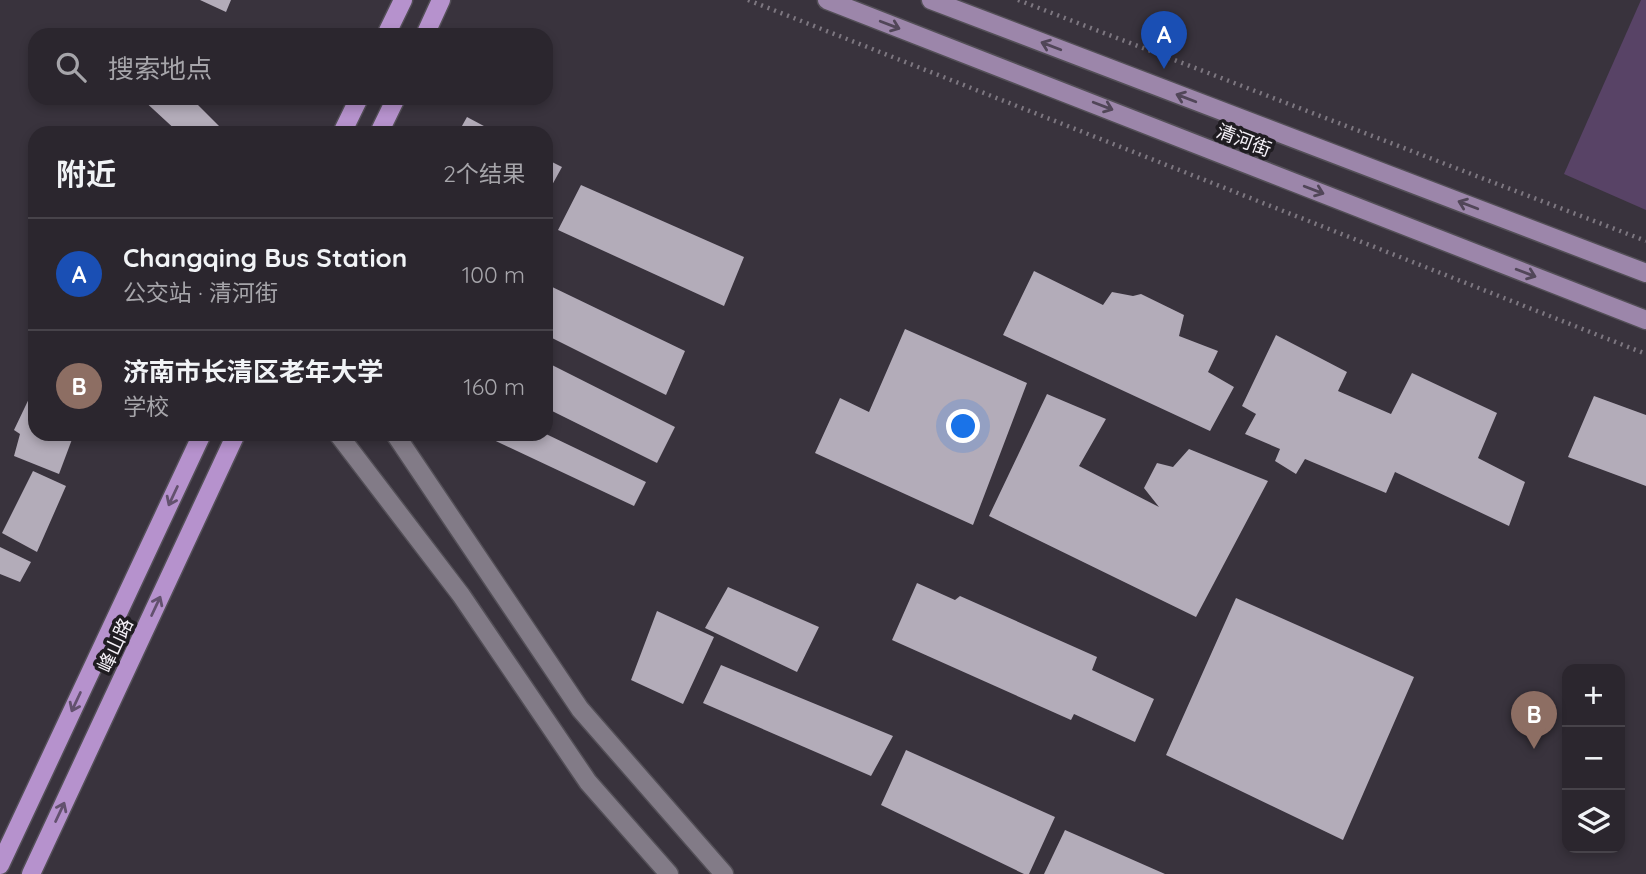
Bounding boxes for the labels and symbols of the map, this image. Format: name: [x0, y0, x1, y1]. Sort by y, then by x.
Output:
pin: A: [1141, 11, 1187, 69]
one-way arrow: [879, 19, 901, 32]
one-way arrow: [1041, 39, 1063, 51]
one-way arrow: [1176, 90, 1198, 103]
one-way arrow: [1091, 101, 1113, 114]
street label: 清河街: [1213, 119, 1275, 161]
one-way arrow: [1303, 184, 1325, 197]
one-way arrow: [1457, 197, 1479, 210]
one-way arrow: [1515, 268, 1537, 281]
your location: [946, 409, 980, 443]
one-way arrow: [165, 485, 179, 506]
one-way arrow: [150, 596, 163, 617]
street label: 峰山路: [92, 614, 138, 676]
one-way arrow: [69, 691, 82, 712]
pin: B: [1511, 691, 1557, 749]
one-way arrow: [54, 802, 67, 823]

